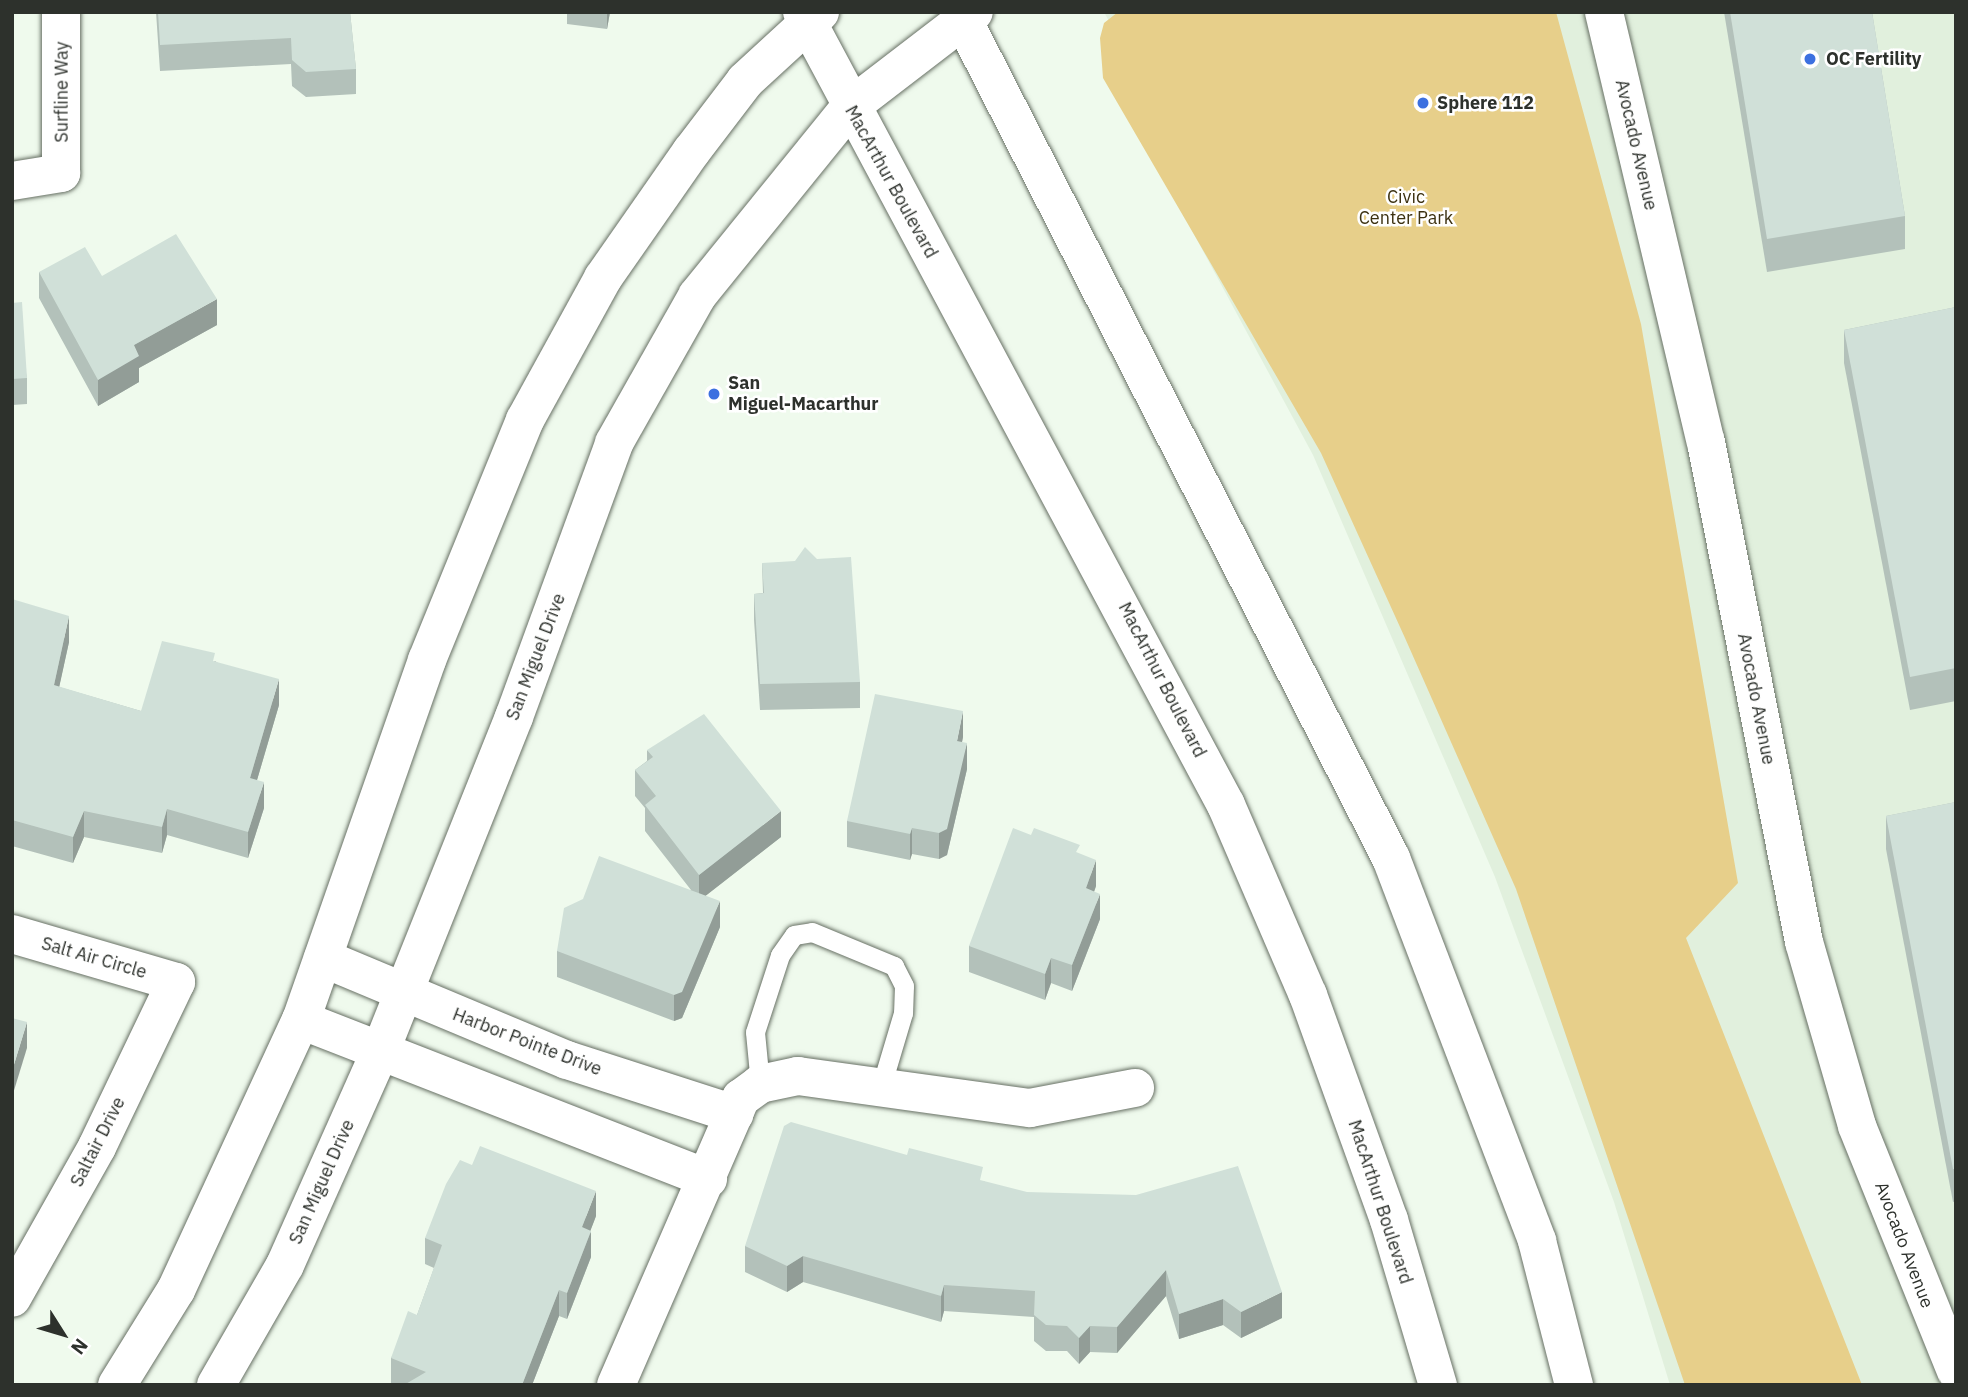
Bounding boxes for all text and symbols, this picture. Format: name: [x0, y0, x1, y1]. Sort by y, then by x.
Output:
street label: Surfline Way: [51, 41, 73, 143]
place label: OC Fertility: [1826, 48, 1921, 70]
marker: OC Fertility: [1800, 49, 1820, 69]
street label: Avocado Avenue: [1610, 78, 1662, 212]
place label: Sphere 112: [1437, 92, 1534, 114]
marker: Sphere 112: [1415, 95, 1431, 111]
street label: MacArthur Boulevard: [840, 102, 942, 262]
park label: Civic Center Park: [1359, 187, 1453, 230]
place label: San Miguel-Macarthur: [728, 373, 879, 416]
marker: San Miguel-Macarthur: [706, 386, 722, 402]
street label: San Miguel Drive: [502, 591, 570, 723]
street label: MacArthur Boulevard: [1114, 599, 1210, 761]
street label: Avocado Avenue: [1733, 631, 1779, 767]
street label: Salt Air Circle: [39, 933, 149, 983]
street label: Harbor Pointe Drive: [449, 1004, 605, 1080]
street label: Saltair Drive: [66, 1093, 130, 1191]
street label: San Miguel Drive: [285, 1116, 359, 1248]
street label: MacArthur Boulevard: [1343, 1117, 1417, 1287]
street label: Avocado Avenue: [1870, 1179, 1938, 1311]
north arrow: [28, 1299, 98, 1369]
text: N: [66, 1334, 94, 1359]

